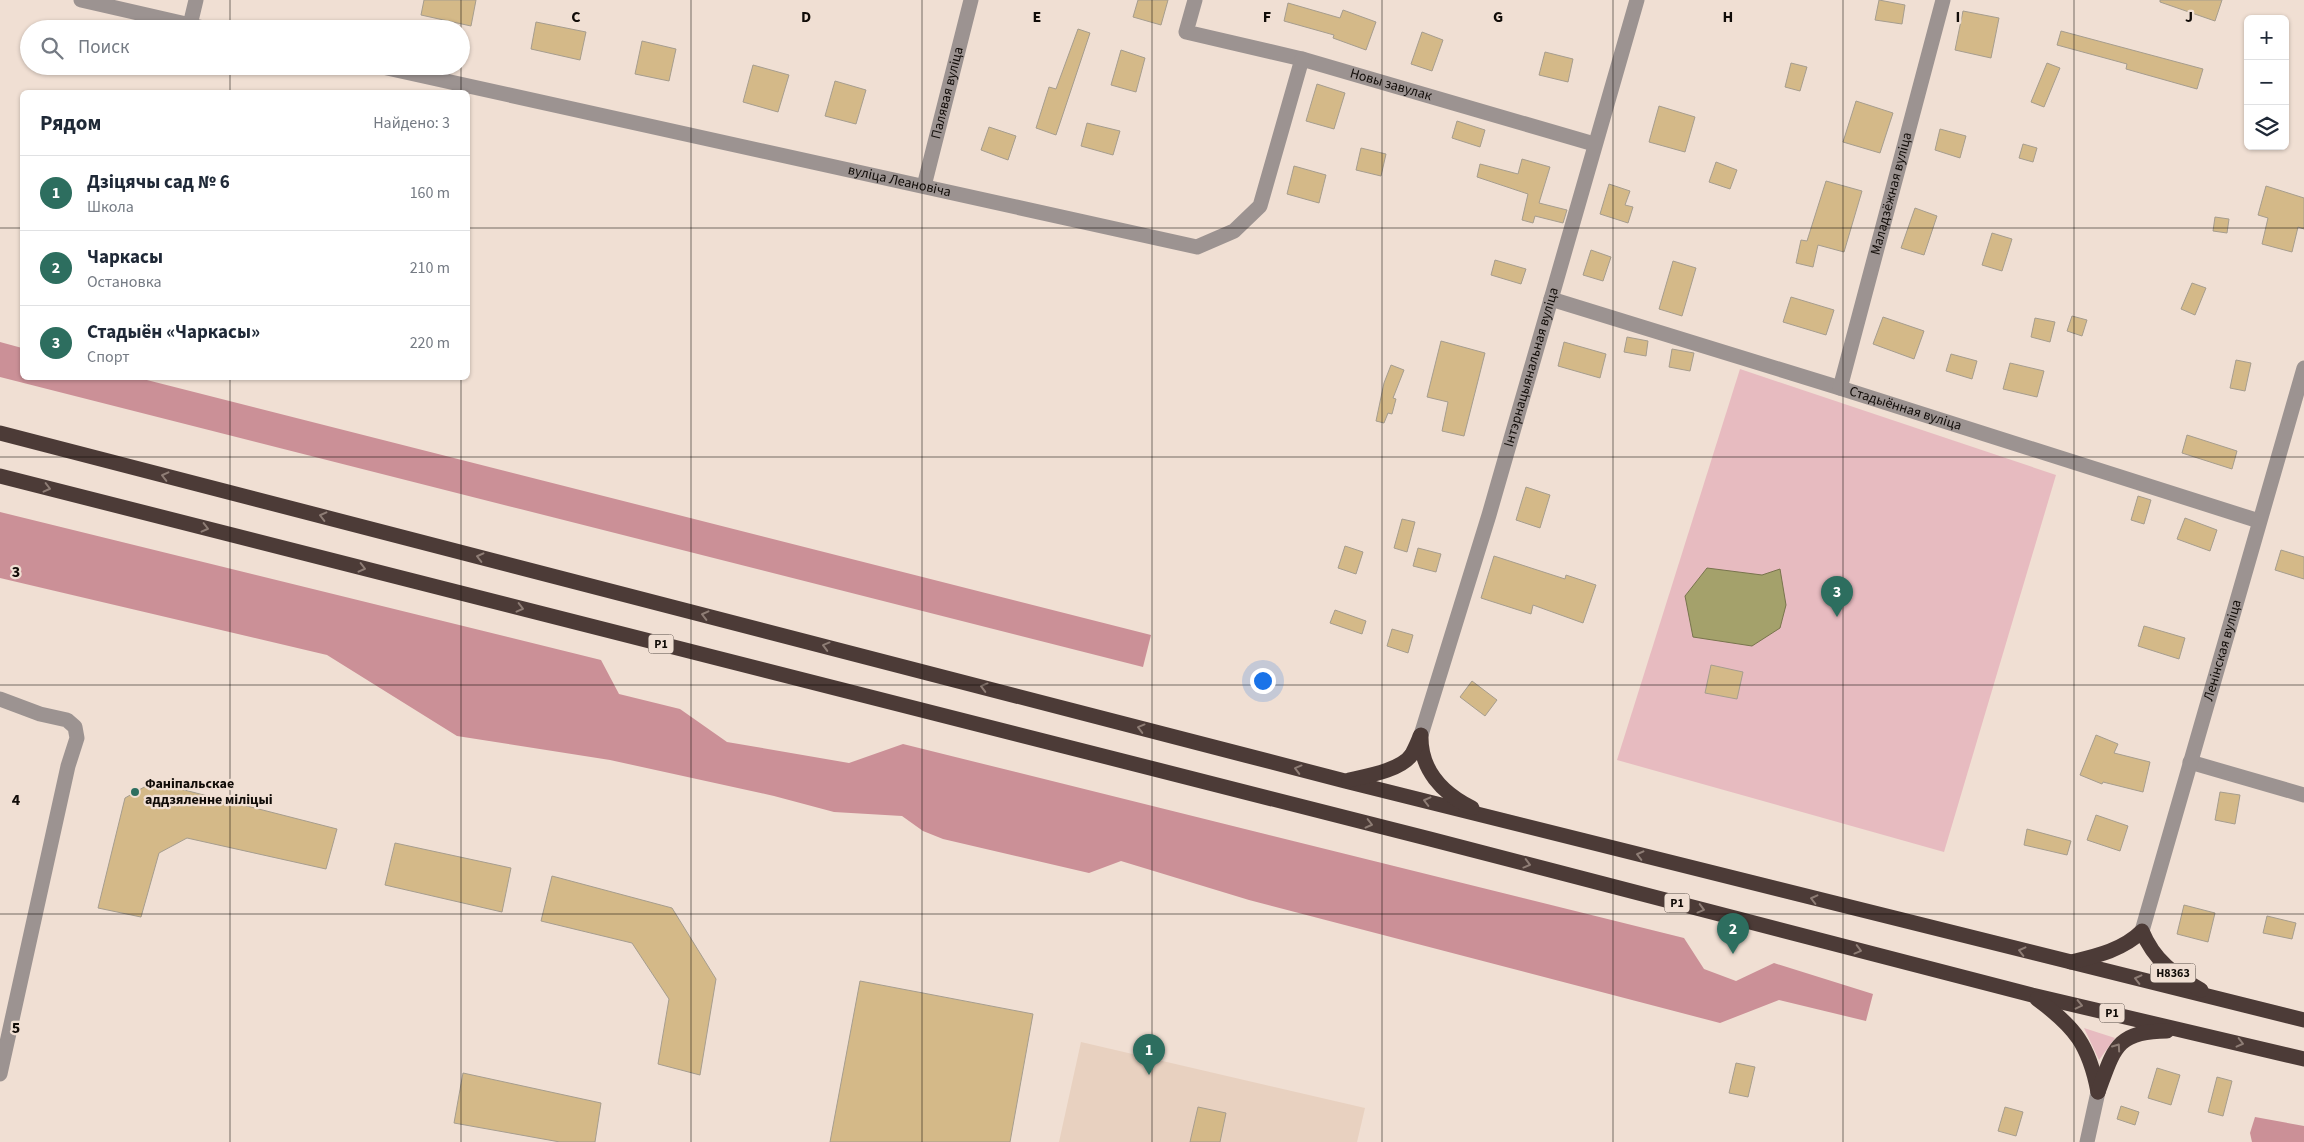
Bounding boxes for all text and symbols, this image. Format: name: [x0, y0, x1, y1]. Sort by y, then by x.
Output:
text: C: [571, 6, 581, 28]
text: D: [801, 6, 811, 28]
text: E: [1033, 6, 1041, 28]
text: F: [1263, 6, 1271, 28]
text: G: [1493, 6, 1503, 28]
text: H: [1723, 6, 1733, 28]
text: I: [1956, 6, 1960, 28]
text: J: [2185, 6, 2193, 28]
map controls: [2244, 15, 2289, 150]
button: +: [2244, 15, 2289, 60]
search box: [20, 20, 470, 75]
icon: search: [38, 34, 66, 62]
text: Поиск: [78, 34, 129, 61]
street label: Палявая вуліца: [926, 45, 969, 141]
button: −: [2244, 60, 2289, 105]
street label: Новы завулак: [1348, 63, 1434, 106]
button: layers: [2244, 105, 2289, 150]
text: Рядом: [40, 108, 101, 138]
text: Найдено: 3: [373, 112, 450, 134]
street label: Маладзёжная вуліца: [1866, 130, 1917, 257]
street label: вуліца Леановіча: [846, 160, 953, 202]
text: Дзіцячы сад № 6: [87, 169, 230, 196]
text: 1: [52, 182, 60, 204]
text: 160 m: [410, 182, 450, 204]
text: Школа: [87, 196, 134, 218]
text: Чаркасы: [87, 244, 163, 271]
text: 2: [52, 257, 60, 279]
text: 210 m: [410, 257, 450, 279]
text: Остановка: [87, 271, 161, 293]
street label: Інтэрнацыянальная вуліца: [1499, 285, 1564, 449]
text: Стадыён «Чаркасы»: [87, 319, 260, 346]
text: 3: [52, 332, 60, 354]
text: 220 m: [410, 332, 450, 354]
text: Спорт: [87, 346, 130, 368]
street label: Стадыённая вуліца: [1847, 382, 1964, 436]
one-way arrow: [162, 471, 170, 481]
one-way arrow: [43, 482, 52, 493]
one-way arrow: [318, 511, 327, 522]
one-way arrow: [200, 522, 209, 533]
one-way arrow: [476, 552, 485, 563]
text: 3: [12, 561, 20, 583]
one-way arrow: [358, 562, 367, 573]
pin: 3: [1821, 576, 1853, 617]
street label: Ленінская вуліца: [2199, 597, 2247, 703]
one-way arrow: [515, 602, 524, 613]
one-way arrow: [701, 610, 710, 621]
road number: Р1: [648, 634, 674, 654]
one-way arrow: [823, 642, 831, 652]
your location: [1250, 668, 1276, 694]
one-way arrow: [979, 682, 988, 693]
one-way arrow: [1136, 723, 1145, 734]
one-way arrow: [1295, 764, 1303, 774]
place label: Фаніпальскае аддзяленне міліцыі: [145, 774, 273, 810]
marker: Фаніпальскае аддзяленне міліцыі: [129, 786, 141, 798]
text: 4: [12, 789, 21, 811]
one-way arrow: [1424, 797, 1432, 807]
one-way arrow: [1365, 818, 1373, 828]
one-way arrow: [1635, 850, 1644, 861]
one-way arrow: [1522, 858, 1531, 869]
road number: Р1: [1664, 894, 1690, 912]
one-way arrow: [1810, 894, 1818, 904]
one-way arrow: [1697, 903, 1705, 914]
pin: 2: [1717, 913, 1749, 954]
one-way arrow: [1854, 944, 1863, 955]
one-way arrow: [2018, 946, 2027, 957]
road number: Н8363: [2150, 964, 2196, 982]
one-way arrow: [2133, 974, 2142, 985]
one-way arrow: [2075, 999, 2084, 1010]
road number: Р1: [2100, 1004, 2124, 1022]
text: 5: [12, 1017, 20, 1039]
pin: 1: [1133, 1034, 1165, 1075]
one-way arrow: [2235, 1037, 2244, 1048]
one-way arrow: [2111, 1044, 2120, 1053]

